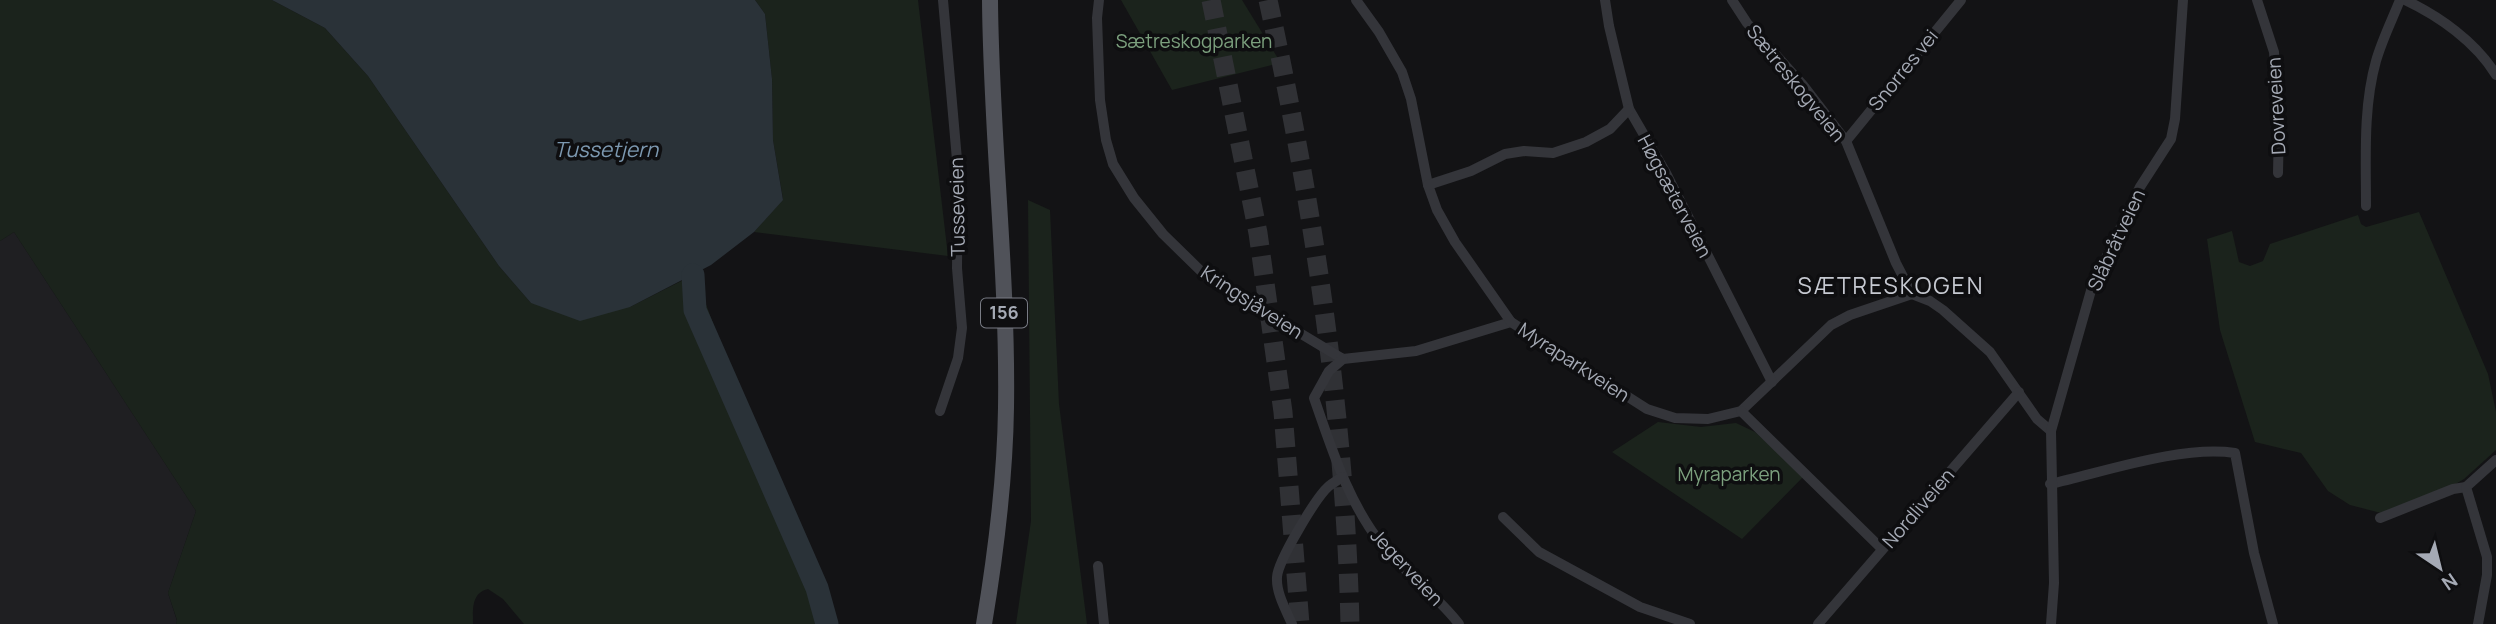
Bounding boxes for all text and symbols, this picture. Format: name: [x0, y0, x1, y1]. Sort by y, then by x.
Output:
street label: Sætreskogveien: [1741, 19, 1851, 147]
street label: Snorres vei: [1862, 24, 1944, 116]
park label: Sætreskogparken: [1116, 28, 1272, 54]
street label: Dovreveien: [2260, 57, 2292, 155]
street label: Høgsæterveien: [1632, 130, 1718, 262]
water label: Tussetjern: [554, 135, 660, 163]
street label: Tusseveien: [943, 157, 971, 257]
street label: Slåbråtveien: [2081, 185, 2151, 295]
street label: Kringsjåveien: [1196, 259, 1308, 345]
district label: SÆTRESKOGEN: [1798, 269, 1984, 301]
road number: 156: [981, 298, 1027, 328]
street label: Myraparkveien: [1513, 316, 1635, 408]
park label: Myraparken: [1677, 461, 1781, 487]
street label: Nordliveien: [1876, 463, 1960, 553]
street label: Jegerveien: [1365, 523, 1449, 611]
north arrow: [2405, 533, 2475, 603]
text: N: [2437, 567, 2463, 596]

